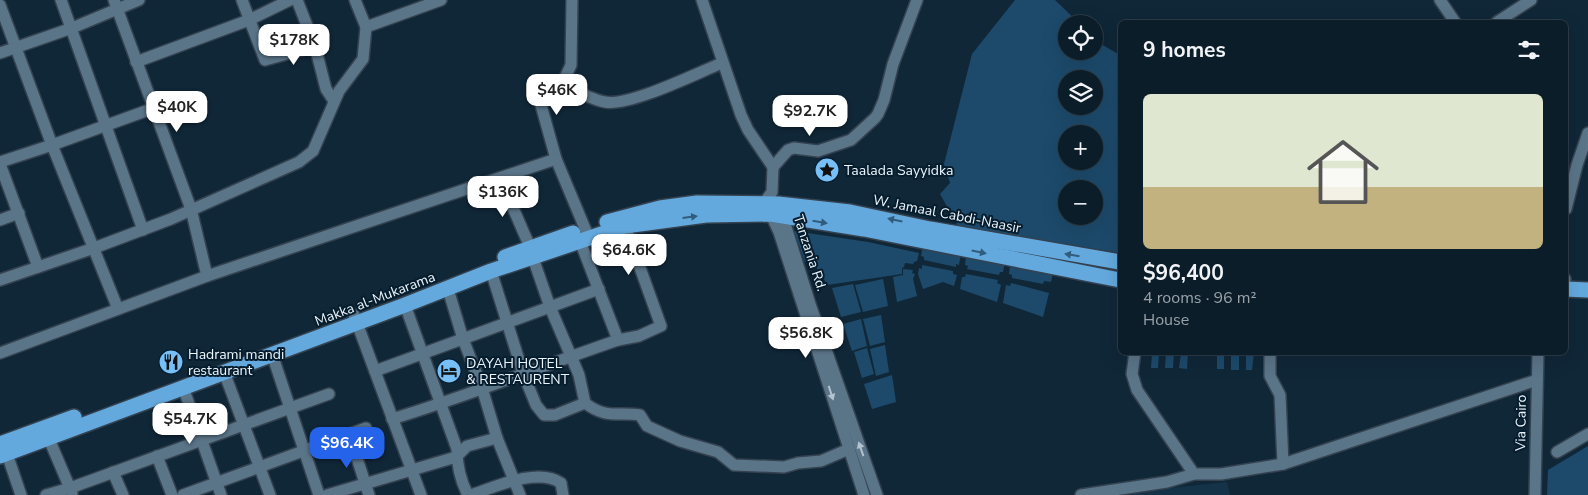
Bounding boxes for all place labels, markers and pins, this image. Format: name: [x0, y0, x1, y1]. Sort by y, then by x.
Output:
pin: $178K: [259, 23, 329, 66]
pin: $46K: [527, 74, 587, 116]
pin: $40K: [147, 90, 207, 133]
pin: $92.7K: [769, 94, 851, 137]
place icon: Taalada Sayyidka: [814, 157, 840, 183]
place label: Taalada Sayyidka: [844, 161, 953, 180]
pin: $136K: [468, 176, 538, 218]
pin: $64.6K: [588, 234, 670, 276]
pin: $56.8K: [765, 316, 847, 359]
place label: Hadrami mandi restaurant: [188, 345, 284, 380]
restaurant icon: Hadrami mandi restaurant: [158, 349, 184, 375]
place label: DAYAH HOTEL & RESTAURENT: [466, 354, 570, 389]
hotel icon: DAYAH HOTEL & RESTAURENT: [436, 358, 462, 384]
pin: $54.7K: [149, 402, 231, 445]
pin: $96.4K: [306, 426, 388, 469]

